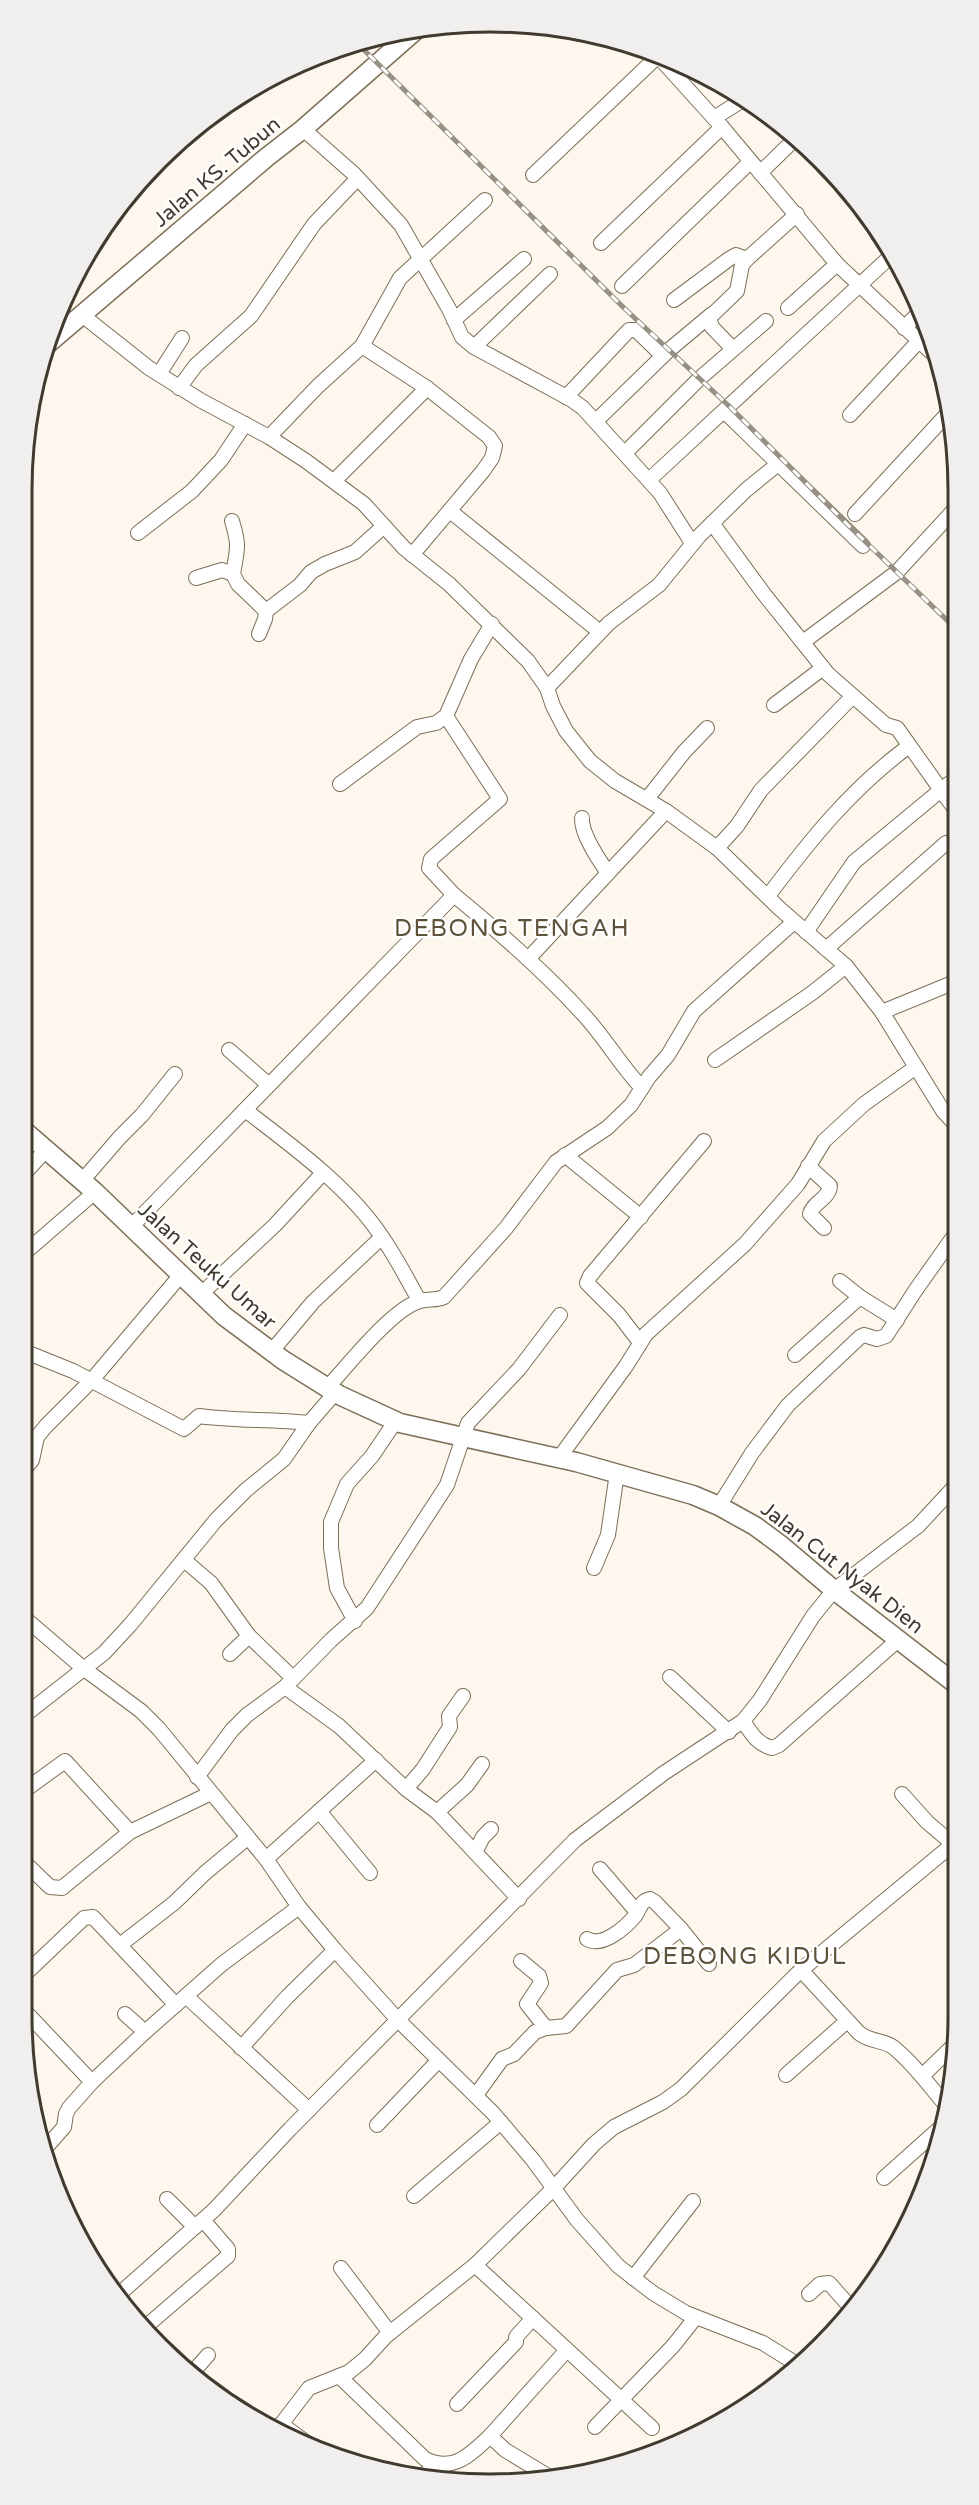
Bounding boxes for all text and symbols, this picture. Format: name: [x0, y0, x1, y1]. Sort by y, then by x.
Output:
street label: Jalan KS. Tubun: [148, 112, 286, 232]
district label: DEBONG TENGAH: [394, 914, 630, 943]
street label: Jalan Teuku Umar: [133, 1197, 281, 1335]
street label: Jalan Cut Nyak Dien: [756, 1497, 928, 1639]
district label: DEBONG KIDUL: [643, 1942, 847, 1971]

